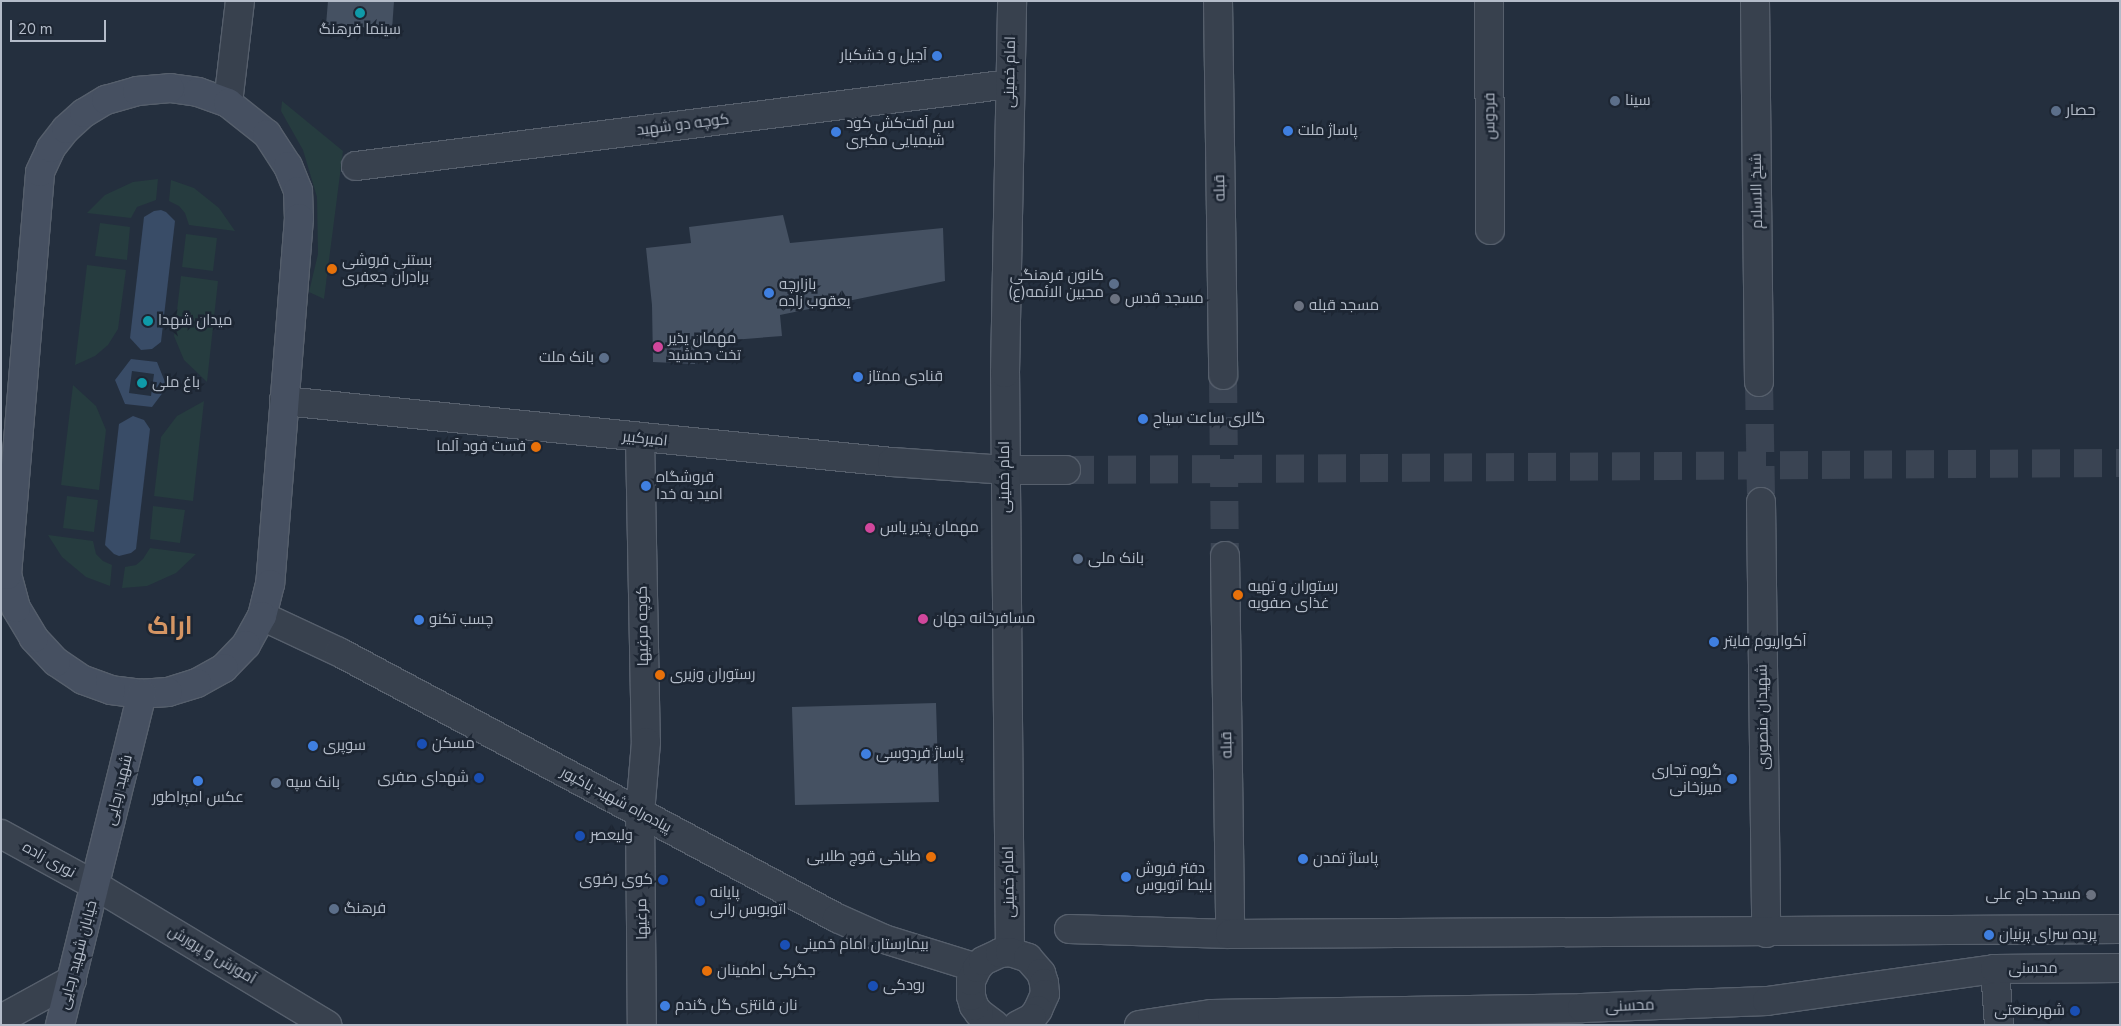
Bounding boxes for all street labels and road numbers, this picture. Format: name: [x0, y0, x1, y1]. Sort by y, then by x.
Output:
street label: امام خمینی: [1000, 36, 1020, 108]
street label: فردوس: [1481, 92, 1499, 140]
street label: کوچه دو شهید: [636, 110, 730, 140]
street label: شیخ الاسلام: [1747, 153, 1767, 229]
street label: قبله: [1211, 174, 1229, 202]
street label: امیرکبیر: [622, 428, 668, 450]
street label: امام خمینی: [996, 441, 1014, 513]
street label: کوچه مرغیها: [633, 586, 653, 666]
street label: شهیدان منصوری: [1753, 664, 1773, 770]
street label: قبله: [1218, 731, 1236, 759]
street label: شهید رجایی: [101, 753, 137, 827]
street label: پیاده‌راه شهید پاکپور: [558, 763, 674, 837]
street label: نوری زاده: [19, 838, 79, 882]
street label: امام خمینی: [999, 846, 1019, 918]
street label: مرغیها: [633, 898, 651, 940]
street label: خیابان شهید رجایی: [55, 899, 101, 1011]
street label: آموزش و پرورش: [165, 922, 259, 988]
street label: محسنی: [2008, 960, 2058, 978]
street label: محسنی: [1605, 996, 1655, 1016]

